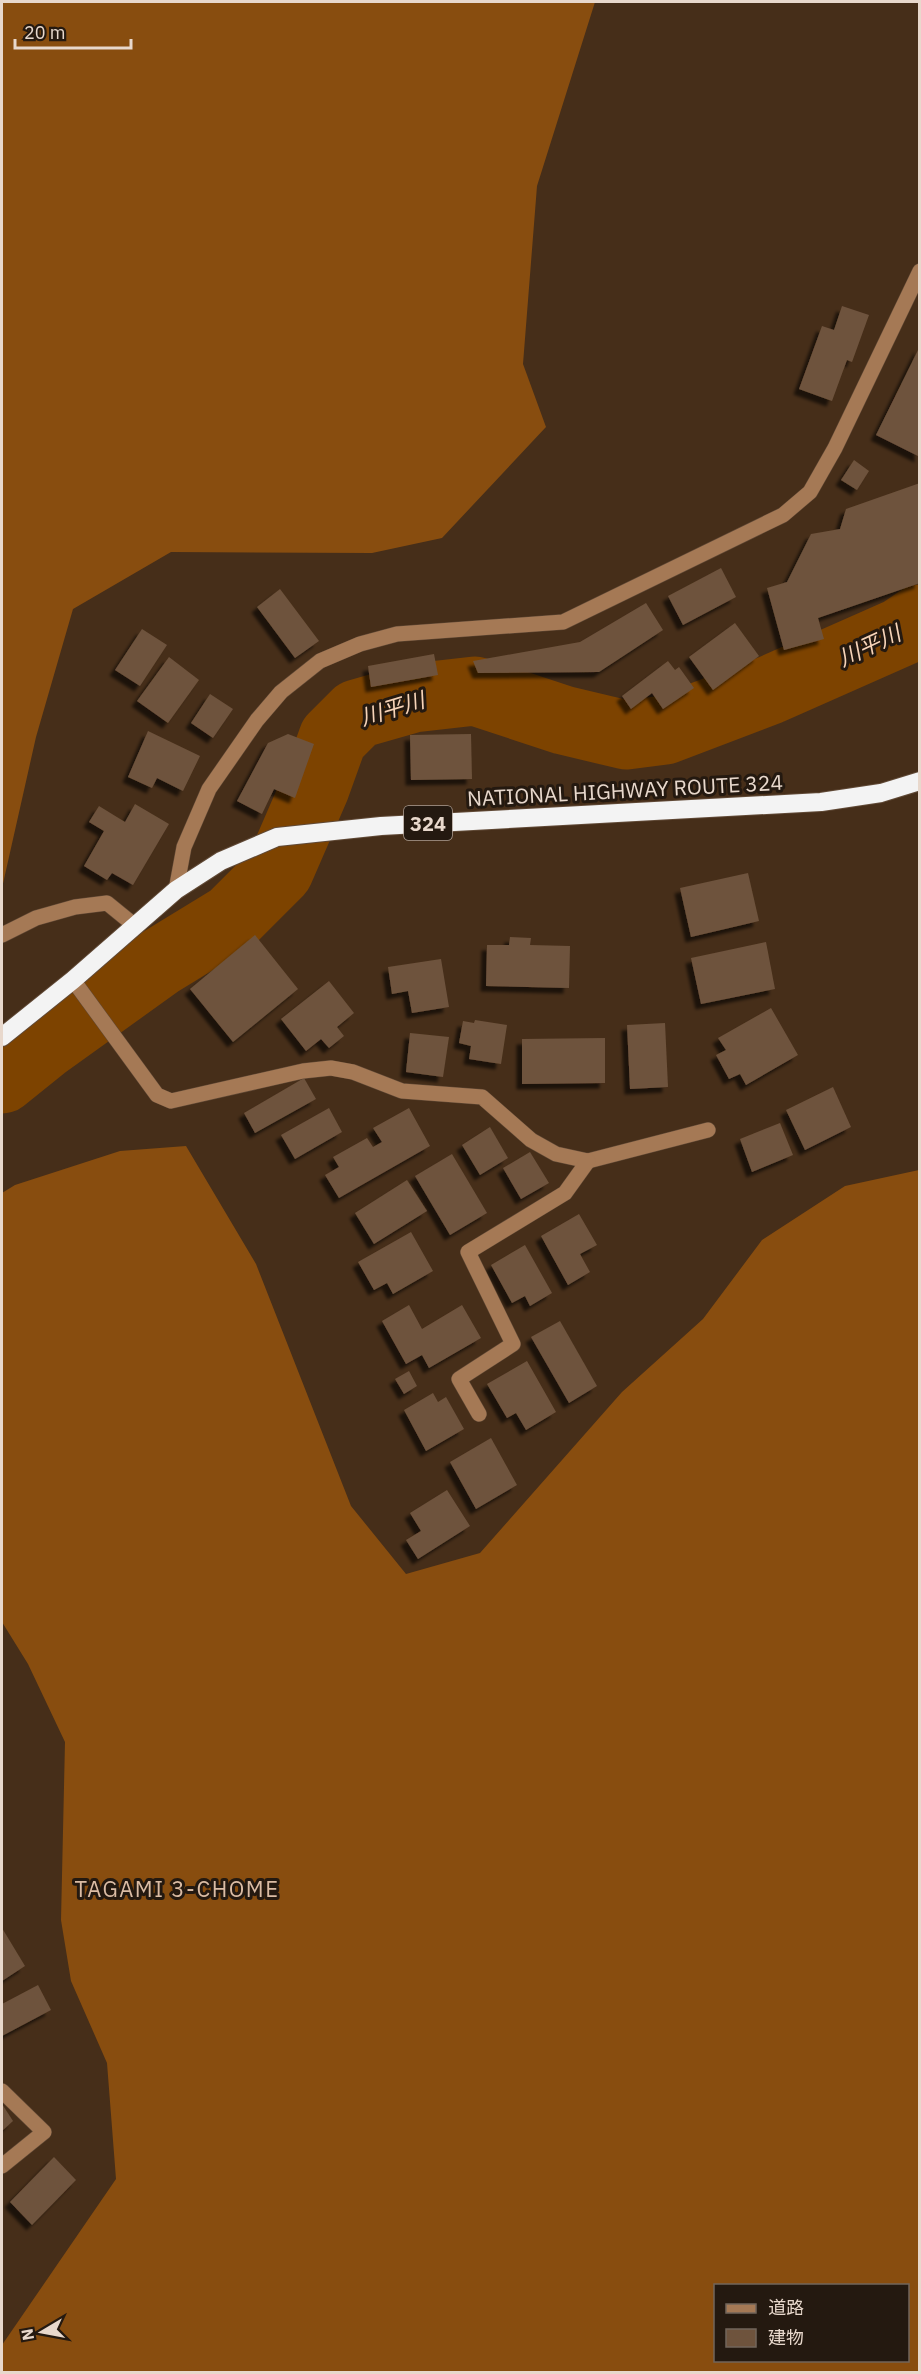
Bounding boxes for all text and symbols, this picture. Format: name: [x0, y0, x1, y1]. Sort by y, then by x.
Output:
scale bar: [15, 12, 130, 50]
text: 20 m: [24, 21, 66, 44]
water label: 川平川: [833, 617, 907, 672]
water label: 川平川: [356, 684, 430, 732]
street label: NATIONAL HIGHWAY ROUTE 324: [466, 768, 784, 812]
road number: 324: [404, 806, 452, 840]
district label: TAGAMI 3-CHOME: [75, 1874, 279, 1903]
legend: [714, 2284, 909, 2362]
text: 道路: [768, 2296, 804, 2319]
north arrow: [12, 2302, 72, 2362]
text: 建物: [768, 2326, 804, 2349]
text: N: [16, 2327, 38, 2342]

